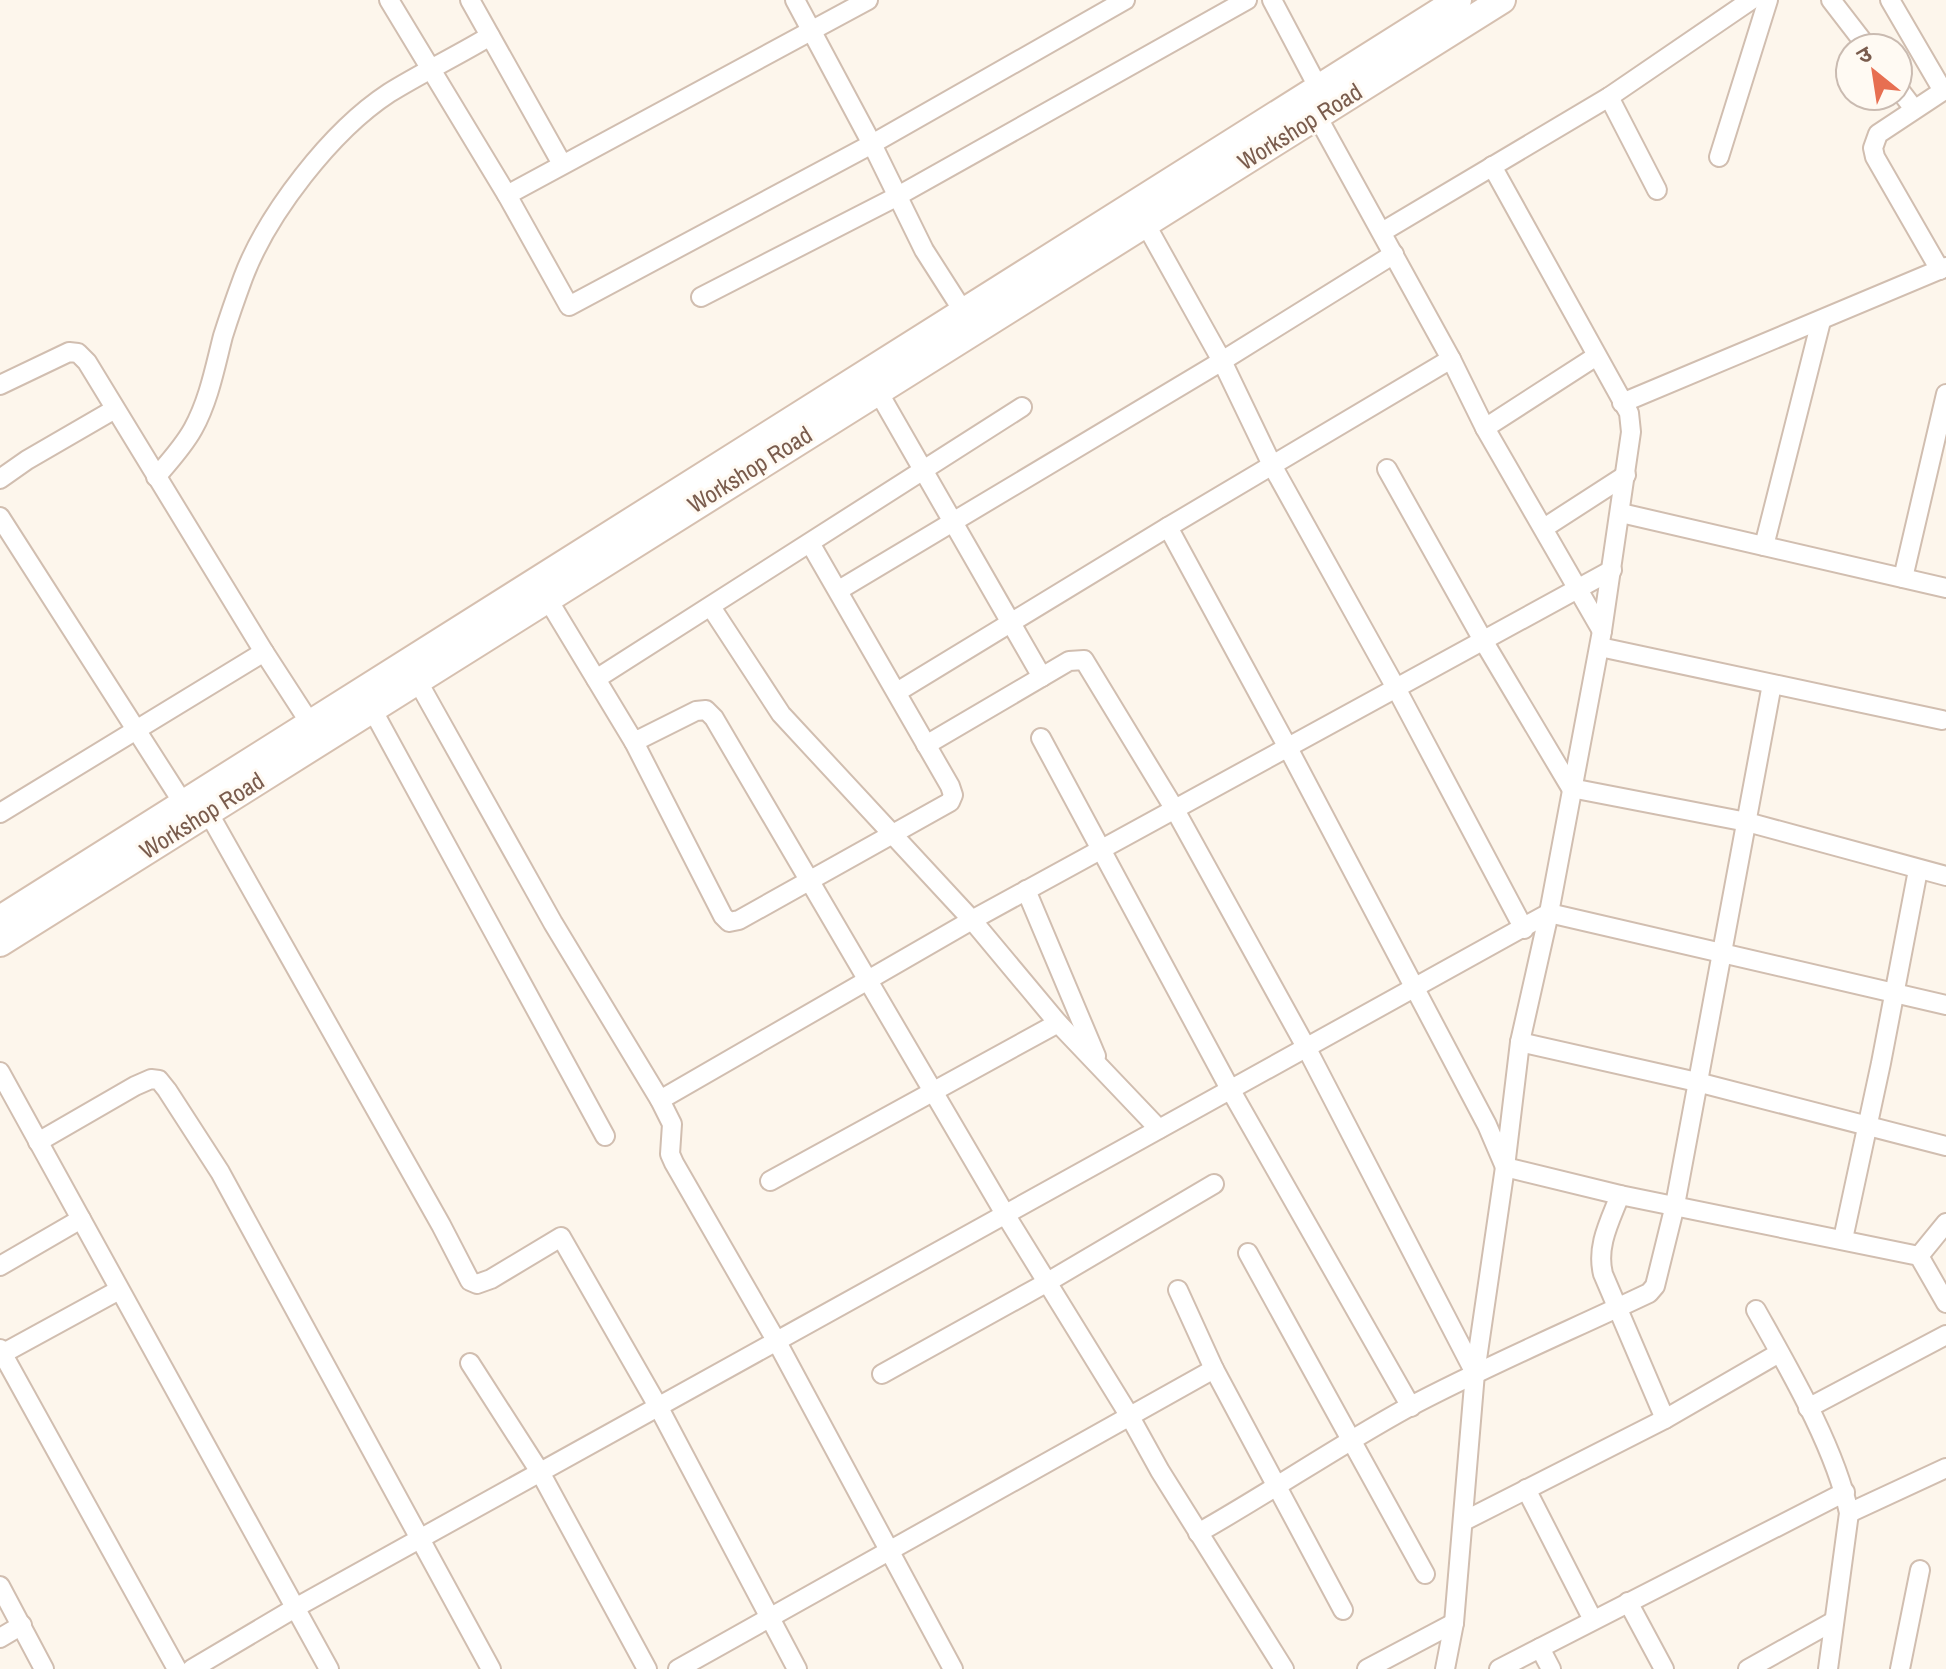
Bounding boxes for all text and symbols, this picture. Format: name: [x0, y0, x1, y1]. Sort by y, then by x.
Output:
north arrow: [1834, 32, 1914, 112]
text: उ: [1851, 38, 1878, 71]
street label: Workshop Road: [1231, 75, 1368, 177]
street label: Workshop Road: [681, 418, 818, 520]
street label: Workshop Road: [133, 764, 270, 866]

